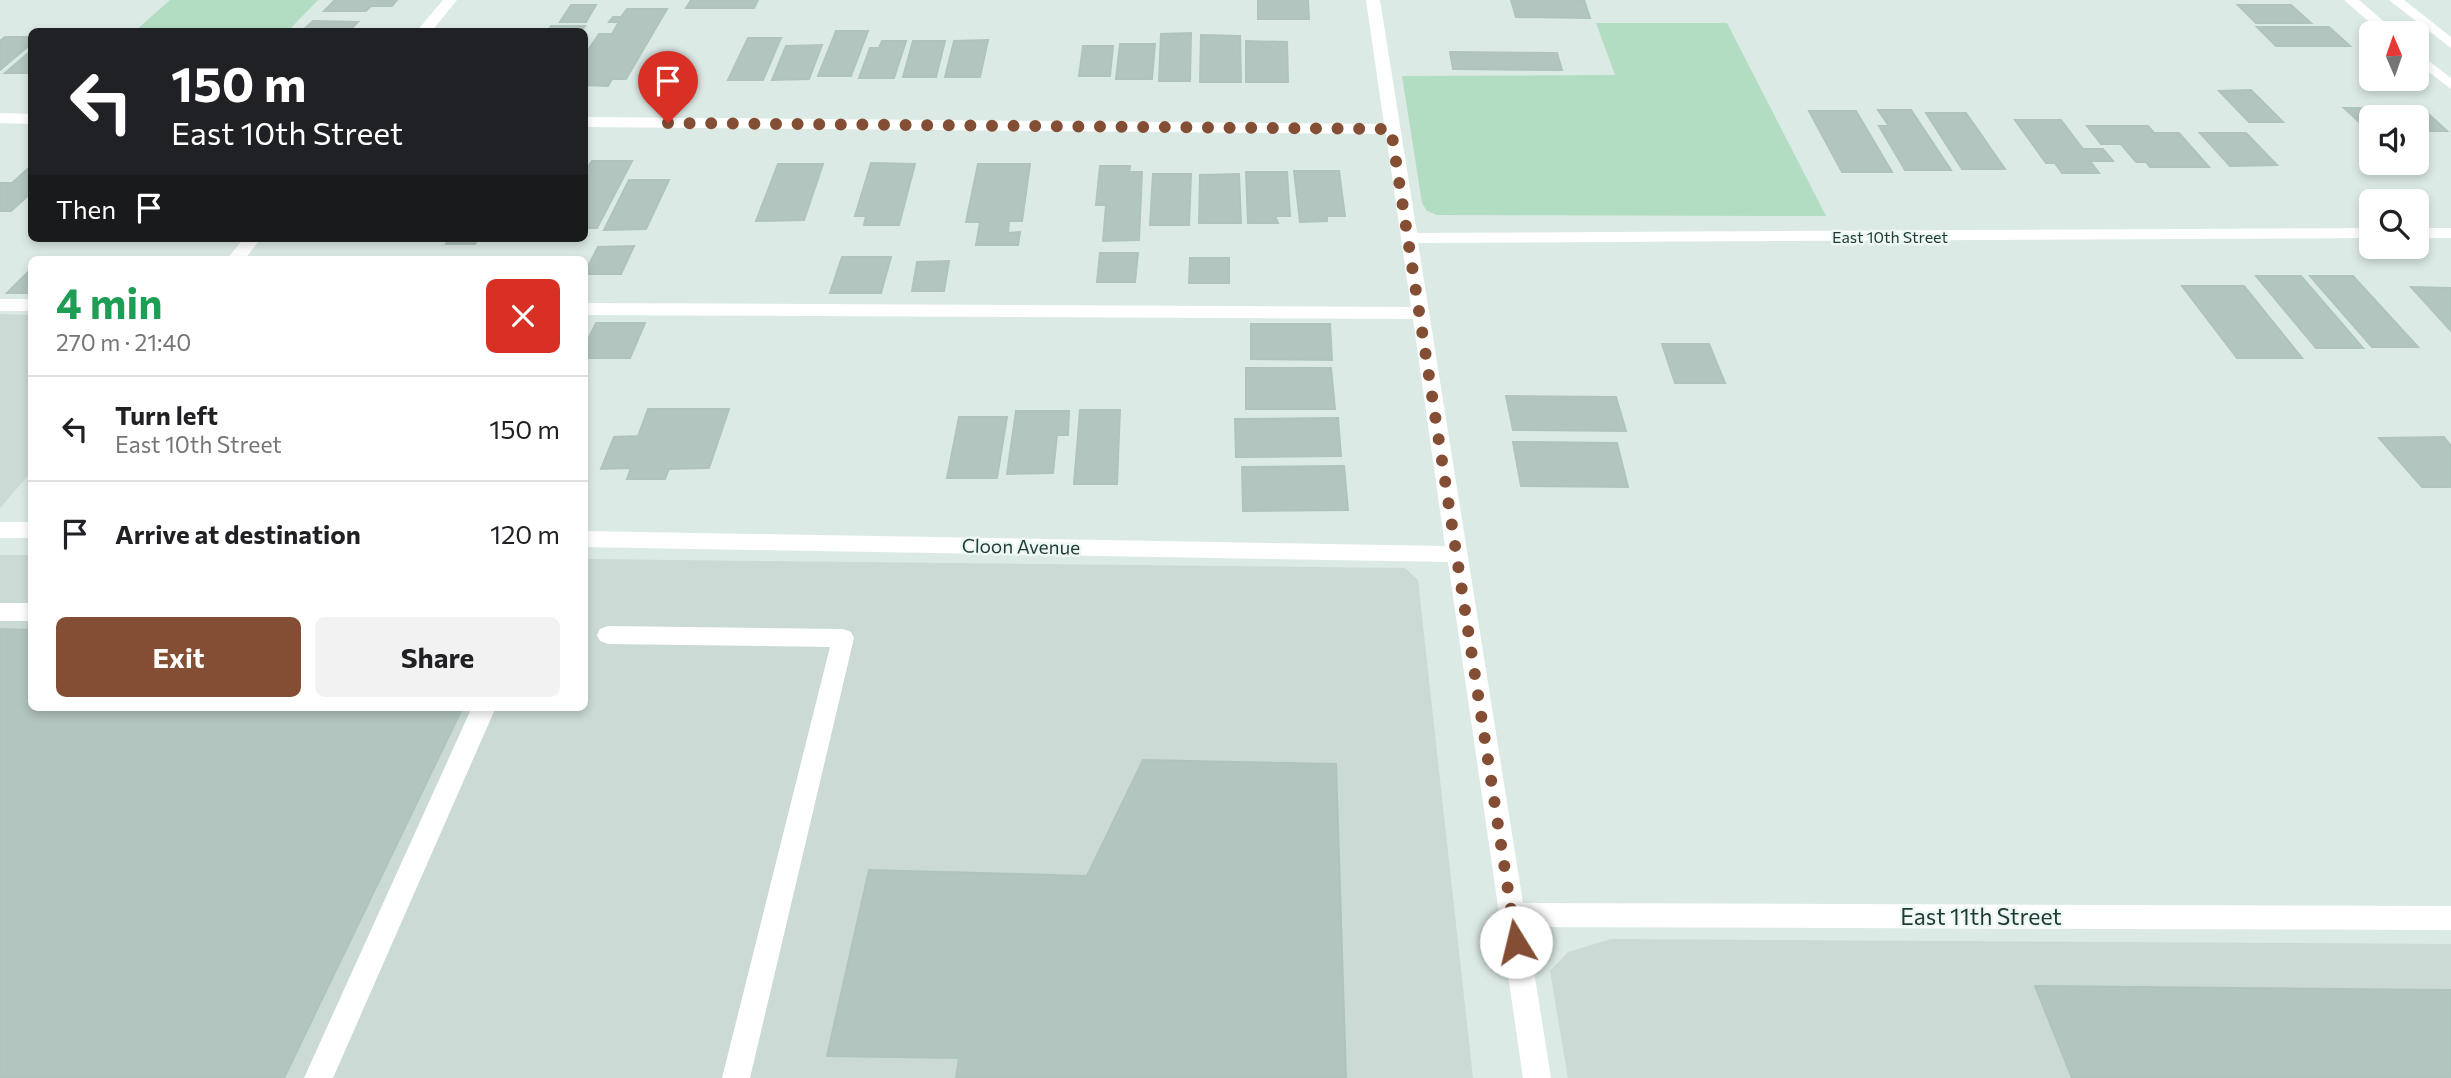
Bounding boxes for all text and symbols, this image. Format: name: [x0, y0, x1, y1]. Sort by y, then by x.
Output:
north arrow: [2359, 21, 2429, 91]
map controls: [2359, 21, 2429, 259]
pin: [638, 51, 698, 123]
text: 150 m: [171, 52, 306, 112]
icon: left: [56, 56, 147, 147]
icon: arrive: [649, 62, 687, 100]
button: sound: [2359, 105, 2429, 175]
text: East 10th Street: [171, 112, 403, 152]
icon: arrive: [130, 189, 168, 227]
button: search: [2359, 189, 2429, 259]
text: Then: [56, 193, 116, 224]
street label: East 10th Street: [1832, 227, 1948, 246]
text: 4 min: [56, 276, 162, 328]
button: close: [486, 279, 560, 353]
text: 270 m · 21:40: [56, 328, 191, 356]
text: Turn left: [115, 399, 218, 430]
icon: left: [56, 410, 94, 448]
text: 150 m: [489, 413, 560, 444]
text: East 10th Street: [115, 430, 282, 458]
icon: arrive: [56, 515, 94, 553]
text: Arrive at destination: [115, 518, 361, 549]
text: 120 m: [490, 518, 560, 549]
street label: Cloon Avenue: [962, 533, 1080, 559]
button: Exit: [56, 617, 301, 697]
button: Share: [315, 617, 560, 697]
street label: East 11th Street: [1900, 902, 2062, 930]
position arrow: [1479, 905, 1553, 979]

